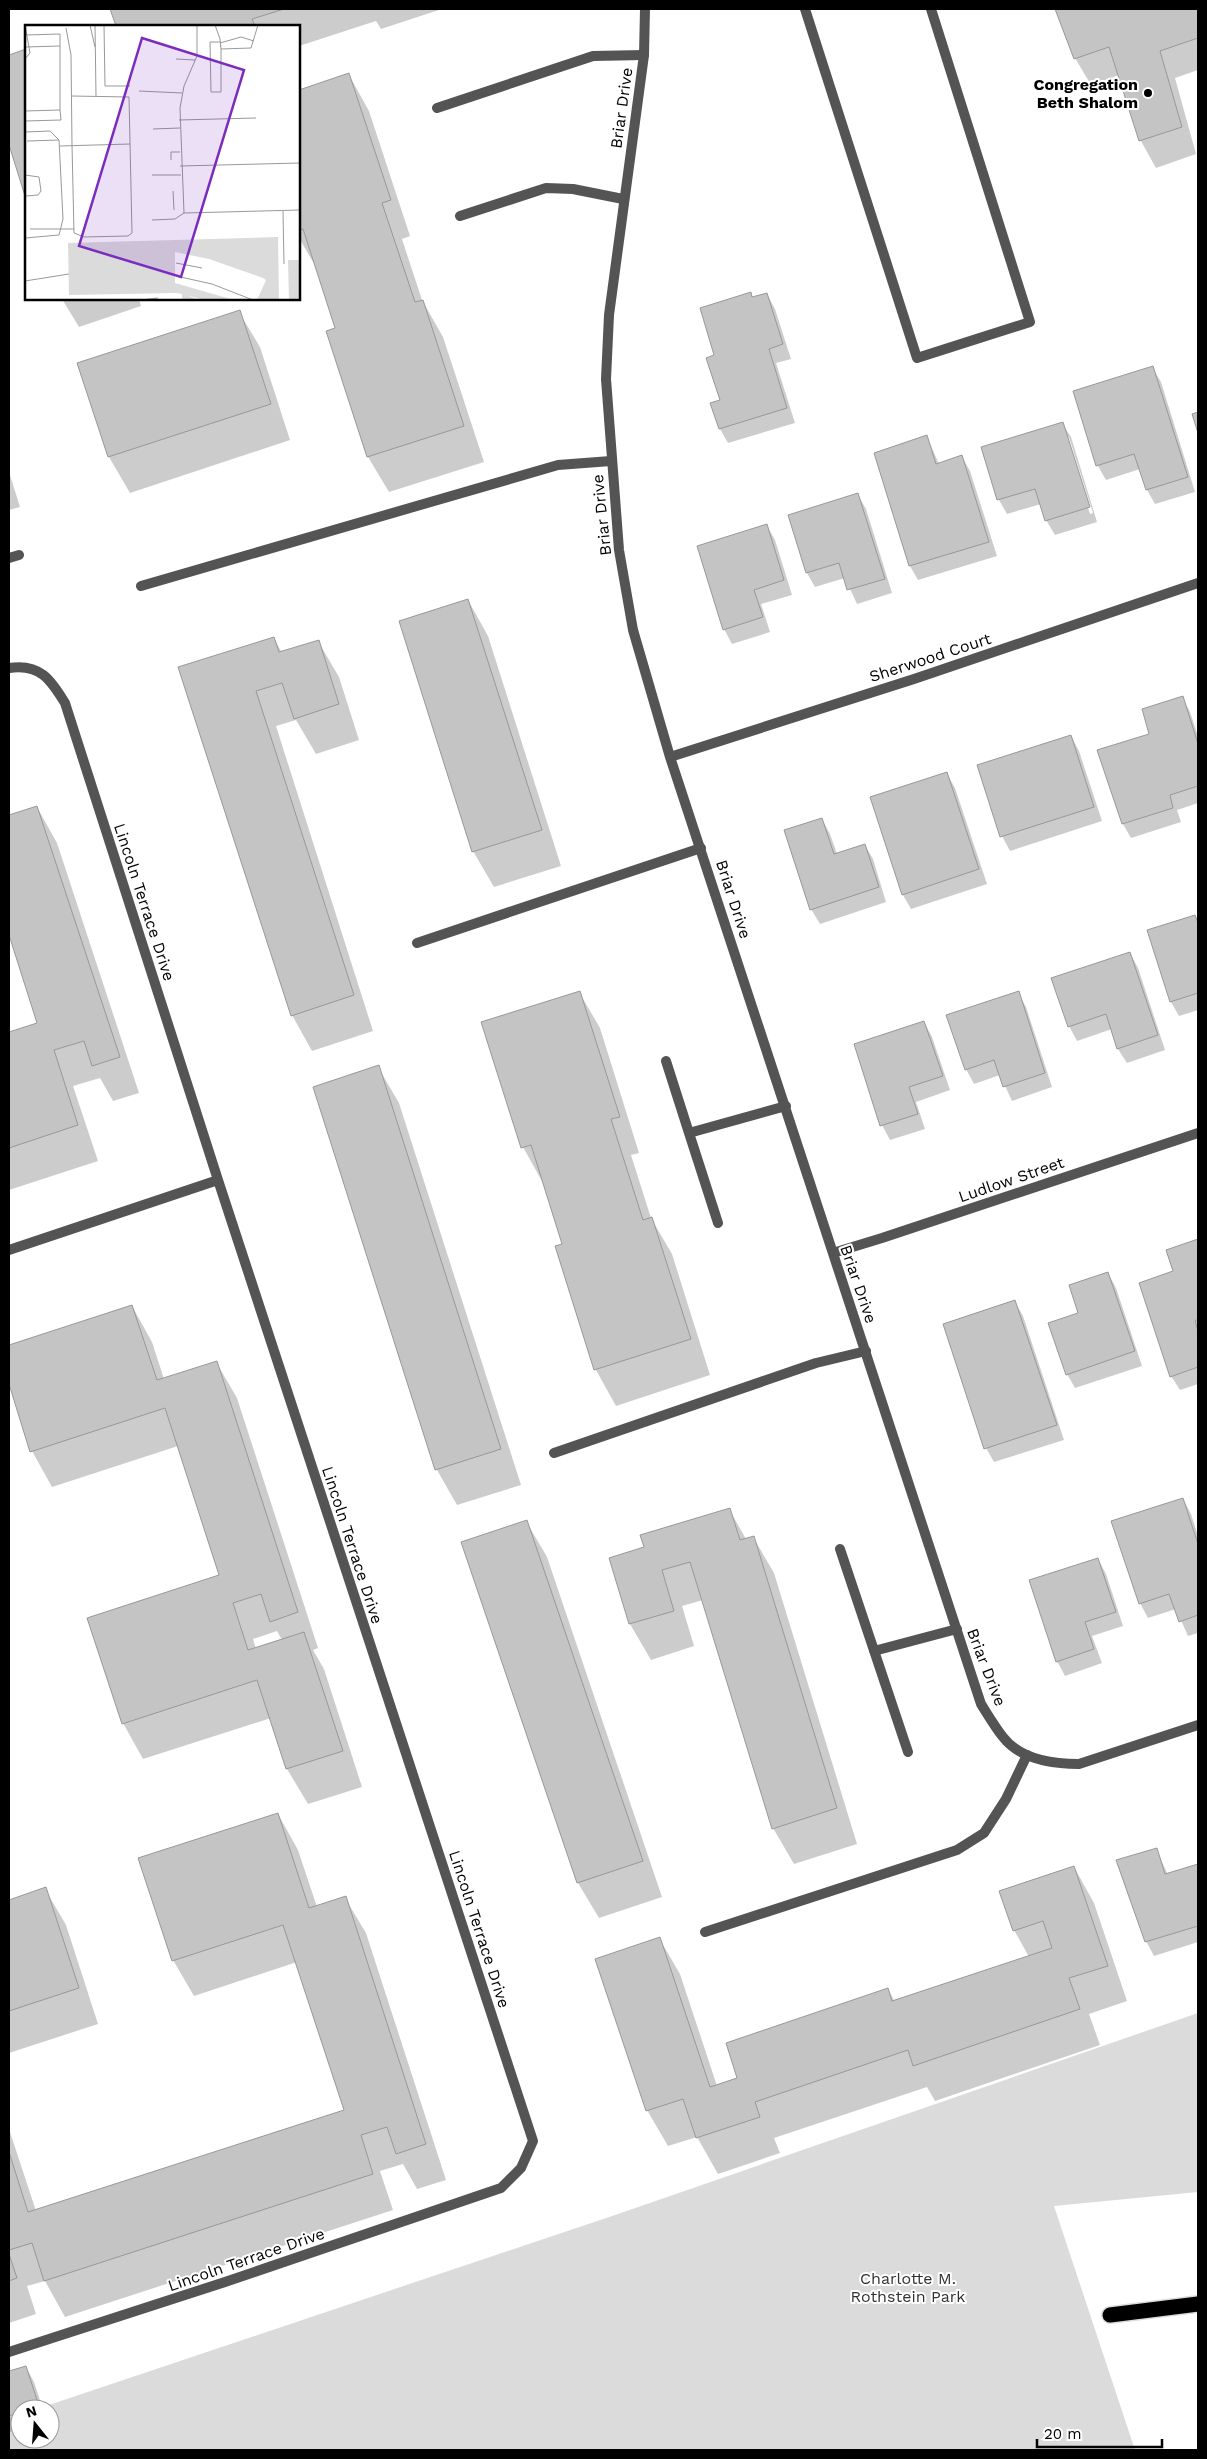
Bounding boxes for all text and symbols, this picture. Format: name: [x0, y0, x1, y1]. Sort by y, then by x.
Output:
inset map: [25, 25, 300, 300]
street label: Briar Drive: [606, 66, 637, 150]
place label: Congregation Beth Shalom: [1034, 75, 1138, 112]
marker: Congregation Beth Shalom: [1142, 87, 1154, 99]
street label: Briar Drive: [588, 473, 615, 557]
street label: Sherwood Court: [867, 629, 994, 686]
street label: Lincoln Terrace Drive: [110, 821, 179, 983]
street label: Briar Drive: [712, 857, 755, 941]
street label: Ludlow Street: [956, 1152, 1067, 1206]
street label: Briar Drive: [836, 1242, 881, 1326]
street label: Lincoln Terrace Drive: [318, 1464, 387, 1626]
street label: Briar Drive: [963, 1626, 1010, 1709]
street label: Lincoln Terrace Drive: [445, 1848, 514, 2010]
street label: Lincoln Terrace Drive: [165, 2224, 327, 2295]
park label: Charlotte M. Rothstein Park: [851, 2269, 965, 2306]
north arrow: [10, 2399, 60, 2449]
text: N: [24, 2402, 38, 2421]
scale bar: [1037, 2416, 1162, 2448]
text: 20 m: [1044, 2425, 1082, 2443]

